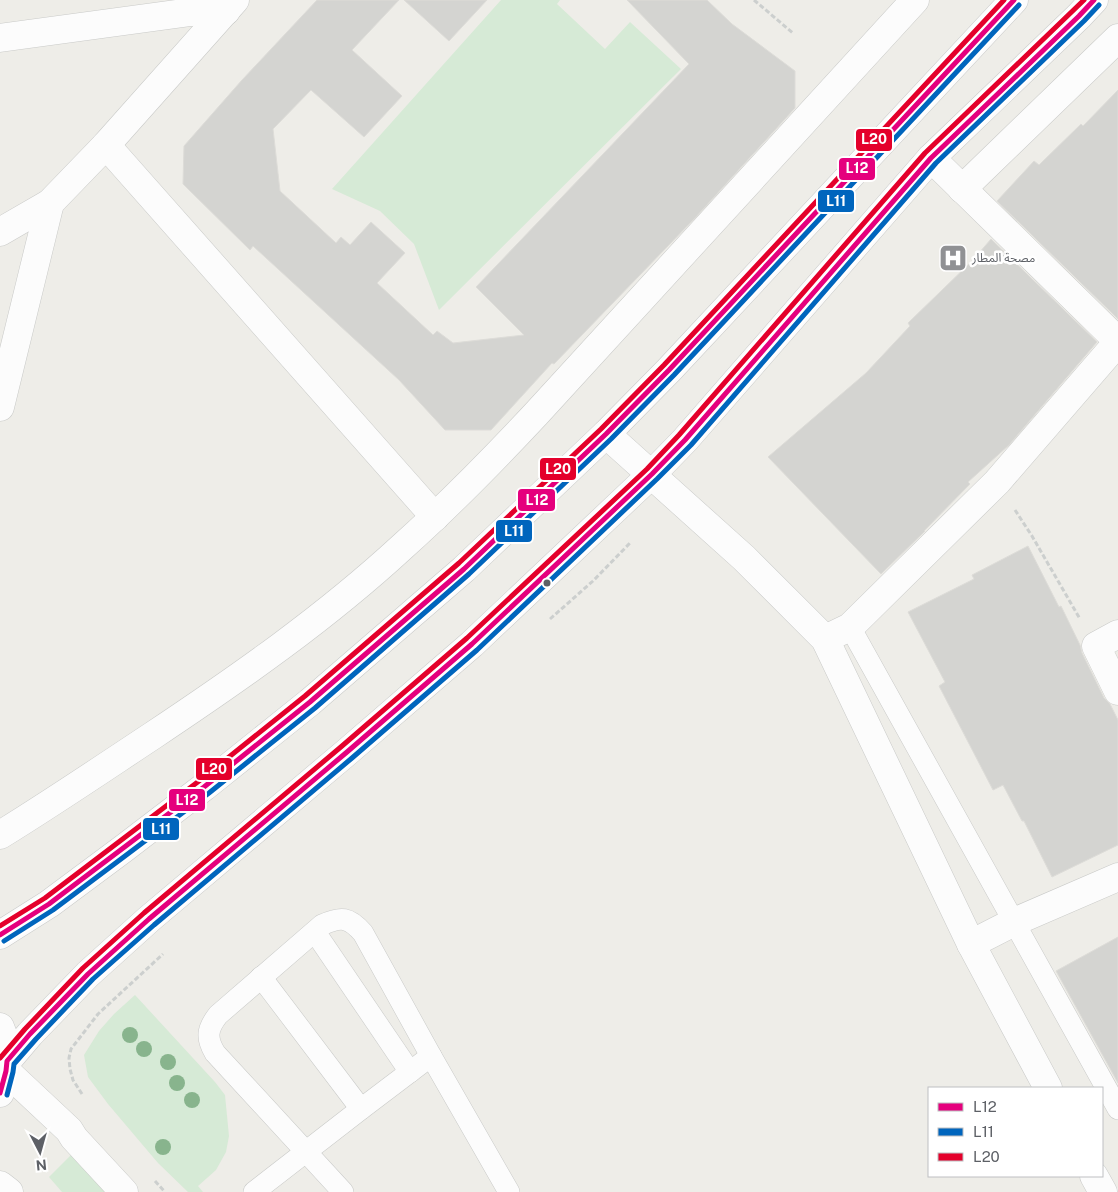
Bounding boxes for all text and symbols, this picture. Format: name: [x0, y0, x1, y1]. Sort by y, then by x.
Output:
line badge: L20: [855, 128, 893, 152]
text: L20: [861, 131, 887, 147]
line badge: L12: [838, 157, 876, 181]
text: L12: [846, 160, 869, 176]
line badge: L11: [817, 189, 855, 213]
text: L11: [826, 193, 846, 209]
hospital icon: مصحة المطار: [938, 243, 968, 273]
place label: مصحة المطار: [971, 251, 1035, 265]
line badge: L20: [539, 457, 577, 481]
text: L20: [545, 461, 571, 477]
line badge: L12: [517, 488, 556, 512]
text: L12: [526, 492, 549, 508]
line badge: L11: [495, 519, 533, 543]
text: L11: [504, 523, 524, 539]
unlabelled marker: [542, 578, 552, 588]
line badge: L20: [195, 757, 233, 781]
text: L20: [201, 761, 227, 777]
line badge: L12: [168, 788, 206, 812]
text: L12: [176, 792, 199, 808]
line badge: L11: [142, 817, 180, 841]
text: L11: [151, 821, 171, 837]
legend: [928, 1087, 1103, 1177]
text: L12: [973, 1098, 997, 1115]
text: L11: [973, 1123, 994, 1140]
north arrow: [15, 1127, 65, 1177]
text: L20: [973, 1148, 1000, 1165]
text: N: [35, 1156, 48, 1173]

